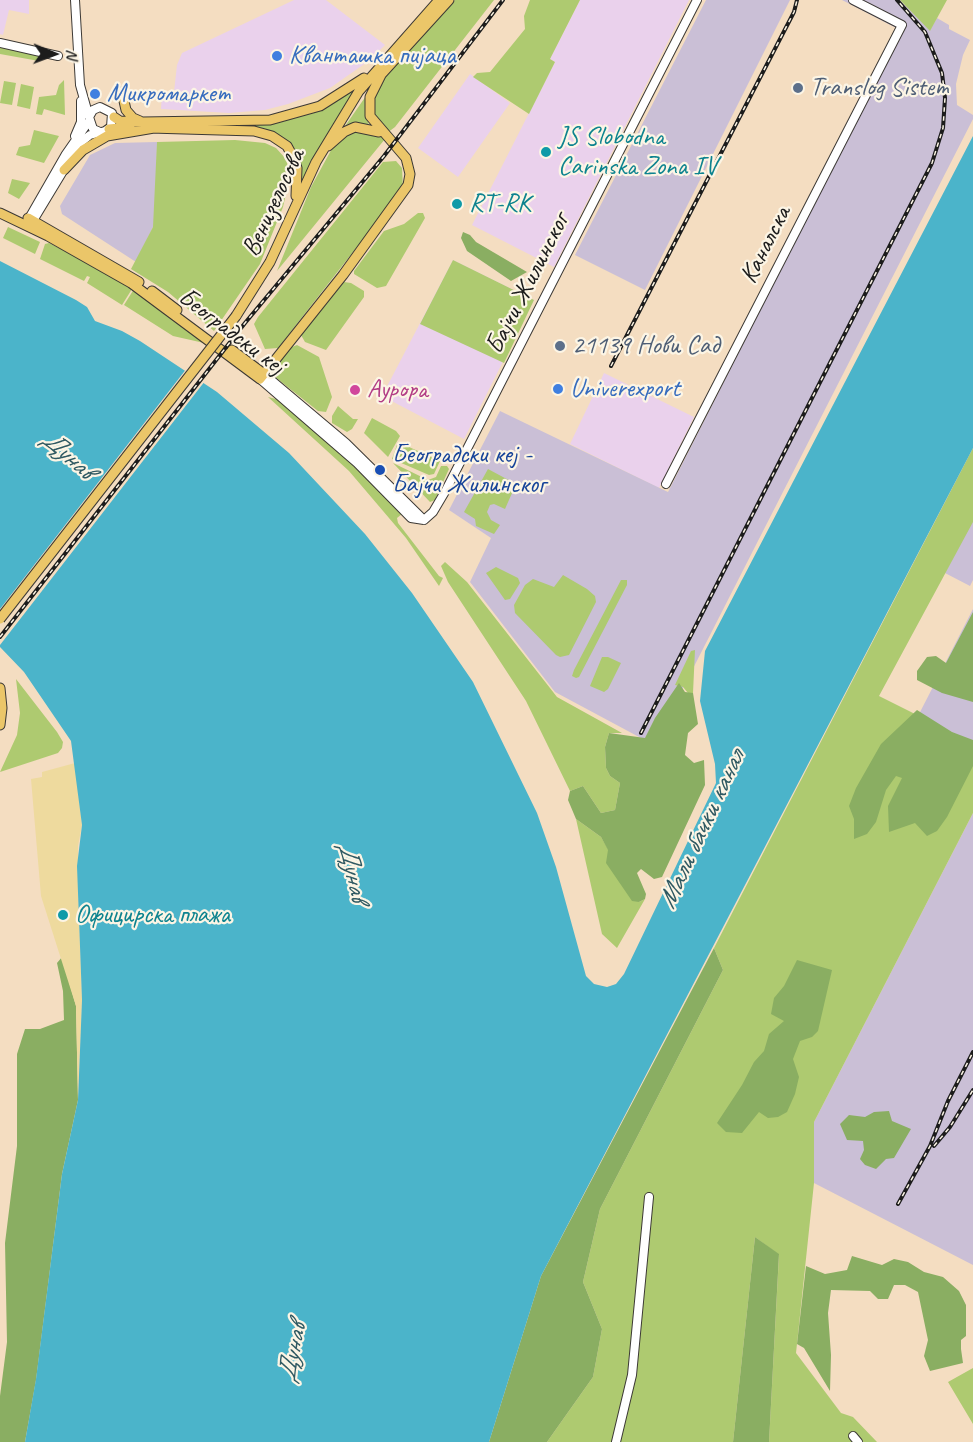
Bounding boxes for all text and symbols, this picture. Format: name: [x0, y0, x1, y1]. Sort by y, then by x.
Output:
north arrow: [24, 24, 84, 84]
place label: Кванташка пијаца: [289, 40, 456, 72]
text: N: [62, 49, 82, 59]
marker: Кванташка пијаца: [270, 49, 284, 63]
place label: Translog Sistem: [810, 72, 949, 104]
place label: Микромаркет: [107, 78, 230, 110]
marker: Translog Sistem: [791, 81, 805, 95]
marker: Микромаркет: [88, 87, 102, 101]
place label: JS Slobodna Carinska Zona IV: [558, 121, 717, 182]
street label: Венизелосова: [236, 144, 312, 262]
marker: JS Slobodna Carinska Zona IV: [539, 145, 553, 159]
place label: RT-RK: [469, 188, 530, 220]
marker: RT-RK: [450, 197, 464, 211]
street label: Каналска: [733, 201, 799, 289]
street label: Бајчи Жилинског: [479, 209, 577, 359]
street label: Београдски кеј: [172, 282, 290, 382]
place label: 21139 Нови Сад: [572, 330, 719, 362]
marker: 21139 Нови Сад: [553, 339, 567, 353]
place label: Univerexport: [570, 373, 680, 405]
place label: Аурора: [367, 374, 427, 406]
marker: Univerexport: [551, 382, 565, 396]
marker: Аурора: [348, 383, 362, 397]
water label: Дунав: [34, 424, 100, 486]
place label: Београдски кеј - Бајчи Жилинског: [392, 439, 545, 500]
marker: Београдски кеј - Бајчи Жилинског: [373, 463, 387, 477]
water label: Мали бачки канал: [651, 746, 753, 914]
water label: Дунав: [330, 840, 374, 904]
place label: Официрска плажа: [75, 899, 230, 931]
marker: Официрска плажа: [56, 908, 70, 922]
water label: Дунав: [272, 1321, 314, 1385]

